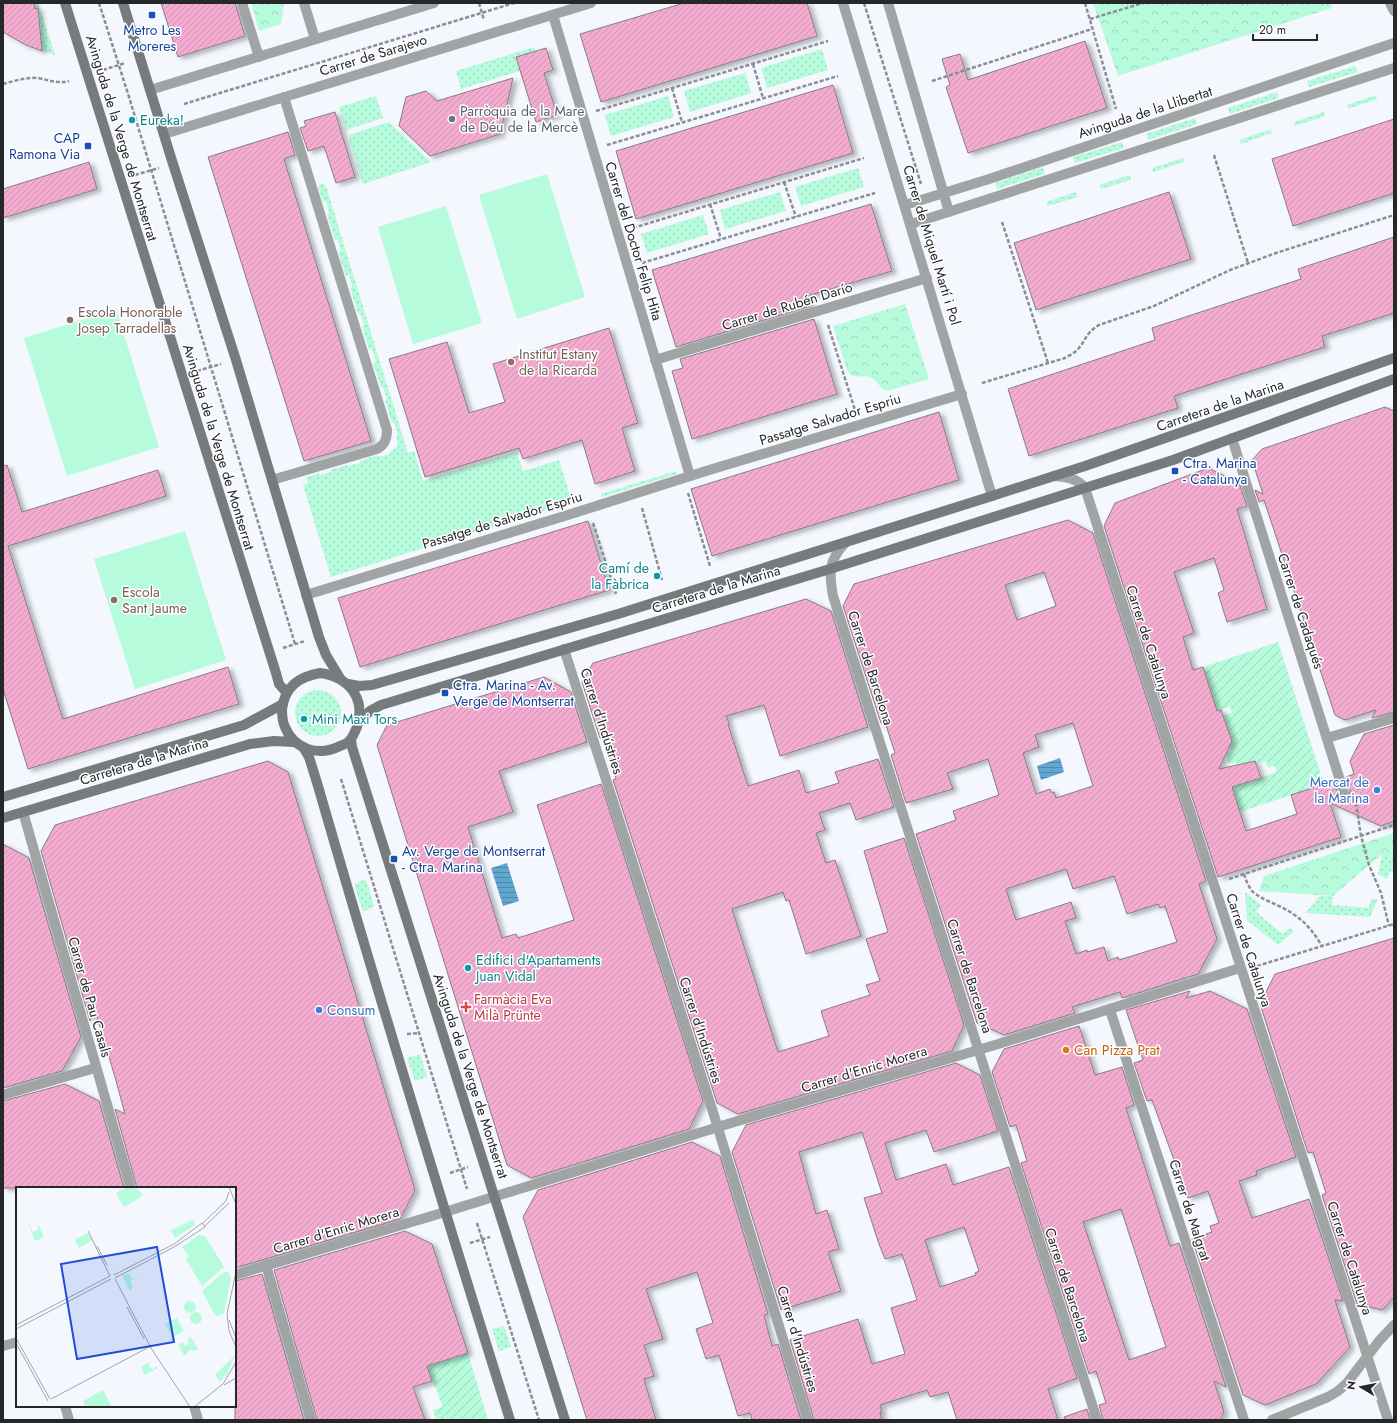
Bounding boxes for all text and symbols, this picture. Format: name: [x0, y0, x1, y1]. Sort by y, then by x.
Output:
marker: Metro Les Moreres: [147, 10, 157, 20]
scale bar: [1253, 16, 1317, 42]
place label: Metro Les Moreres: [123, 20, 181, 56]
text: 20 m: [1259, 21, 1286, 39]
street label: Carrer de Sarajevo: [317, 29, 430, 81]
street label: Avinguda de la Verge de Montserrat: [81, 33, 163, 244]
street label: Avinguda de la Llibertat: [1075, 81, 1215, 143]
place label: Parròquia de la Mare de Déu de la Mercè: [460, 101, 584, 137]
place label: Eureka!: [140, 110, 184, 130]
marker: Parròquia de la Mare de Déu de la Mercè: [447, 114, 457, 124]
marker: Eureka!: [127, 115, 137, 125]
place label: CAP Ramona Via: [9, 128, 80, 164]
marker: CAP Ramona Via: [83, 141, 93, 151]
street label: Carrer del Doctor Felip Hita: [600, 159, 668, 323]
street label: Carrer de Miquel Martí i Pol: [898, 163, 966, 327]
street label: Carrer de Rubén Darío: [719, 277, 855, 335]
place label: Escola Honorable Josep Tarradellas: [76, 302, 182, 338]
marker: Escola Honorable Josep Tarradellas: [65, 315, 75, 325]
street label: Avinguda de la Verge de Montserrat: [178, 342, 260, 553]
place label: Institut Estany de la Ricarda: [519, 344, 598, 380]
marker: Institut Estany de la Ricarda: [506, 357, 516, 367]
street label: Carretera de la Marina: [1154, 374, 1286, 436]
street label: Passatge Salvador Espriu: [757, 388, 903, 450]
place label: Ctra. Marina - Catalunya: [1183, 453, 1257, 489]
marker: Ctra. Marina - Catalunya: [1170, 466, 1180, 476]
street label: Passatge de Salvador Espriu: [420, 486, 584, 554]
street label: Carrer de Cadaqués: [1273, 551, 1329, 672]
place label: Camí de la Fàbrica: [591, 558, 649, 594]
street label: Carretera de la Marina: [649, 560, 783, 618]
marker: Camí de la Fàbrica: [652, 571, 662, 581]
place label: Escola Sant Jaume: [122, 582, 187, 618]
street label: Carrer de Catalunya: [1121, 583, 1177, 701]
marker: Escola Sant Jaume: [109, 595, 119, 605]
street label: Carrer de Barcelona: [843, 608, 899, 728]
street label: Carrer d'Indústries: [575, 665, 629, 777]
place label: Ctra. Marina - Av. Verge de Montserrat: [453, 675, 575, 711]
marker: Ctra. Marina - Av. Verge de Montserrat: [440, 688, 450, 698]
place label: Mini Maxi Tors: [312, 709, 398, 729]
marker: Mini Maxi Tors: [299, 714, 309, 724]
street label: Carretera de la Marina: [77, 732, 211, 790]
place label: Mercat de la Marina: [1310, 772, 1369, 808]
marker: Mercat de la Marina: [1372, 785, 1382, 795]
place label: Av. Verge de Montserrat - Ctra. Marina: [402, 841, 546, 877]
marker: Av. Verge de Montserrat - Ctra. Marina: [389, 854, 399, 864]
street label: Carrer de Catalunya: [1221, 891, 1277, 1009]
street label: Carrer de Barcelona: [942, 916, 998, 1036]
street label: Carrer de Pau Casals: [63, 934, 117, 1060]
place label: Edifici d'Apartaments Juan Vidal: [474, 950, 601, 986]
marker: Edifici d'Apartaments Juan Vidal: [463, 963, 473, 973]
street label: Avinguda de la Verge de Montserrat: [428, 971, 514, 1182]
street label: Carrer d'Indústries: [674, 974, 728, 1086]
place label: Farmàcia Eva Milà Prünte: [474, 989, 552, 1025]
place label: Consum: [327, 1000, 376, 1020]
marker: Farmàcia Eva Milà Prünte: [461, 1002, 471, 1012]
marker: Consum: [314, 1005, 324, 1015]
street label: Carrer d'Enric Morera: [799, 1040, 929, 1098]
place label: Can Pizza Prat: [1074, 1040, 1160, 1060]
marker: Can Pizza Prat: [1061, 1045, 1071, 1055]
street label: Carrer de Malgrat: [1164, 1157, 1216, 1264]
inset map: [16, 1187, 236, 1407]
street label: Carrer de Catalunya: [1322, 1199, 1378, 1317]
street label: Carrer d'Enric Morera: [271, 1201, 401, 1259]
street label: Carrer de Barcelona: [1040, 1225, 1096, 1345]
street label: Carrer d'Indústries: [772, 1283, 824, 1395]
north arrow: [1341, 1367, 1381, 1407]
text: N: [1343, 1380, 1360, 1391]

